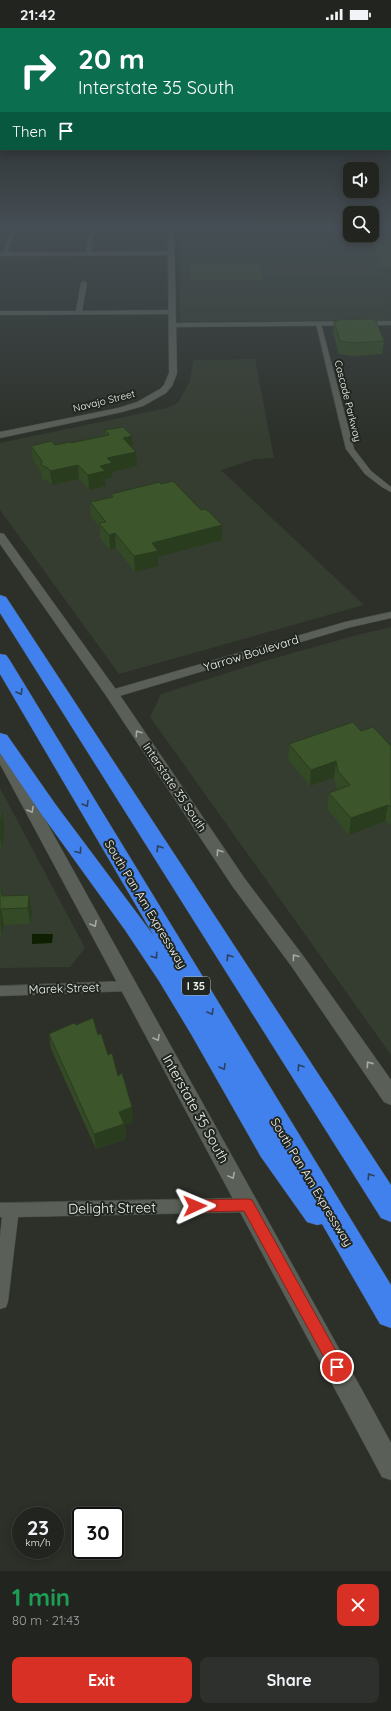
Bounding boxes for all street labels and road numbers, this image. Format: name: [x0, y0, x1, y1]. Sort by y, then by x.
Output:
street label: Cascade Parkway: [332, 359, 364, 443]
street label: Navajo Street: [72, 387, 137, 415]
street label: Yarrow Boulevard: [202, 631, 300, 675]
street label: Interstate 35 South: [140, 740, 210, 834]
street label: South Pan Am Expressway: [102, 837, 190, 971]
road number: I 35: [182, 977, 210, 995]
street label: Marek Street: [28, 979, 100, 997]
street label: Interstate 35 South: [159, 1051, 233, 1167]
street label: South Pan Am Expressway: [268, 1115, 356, 1249]
street label: Delight Street: [68, 1198, 156, 1218]

